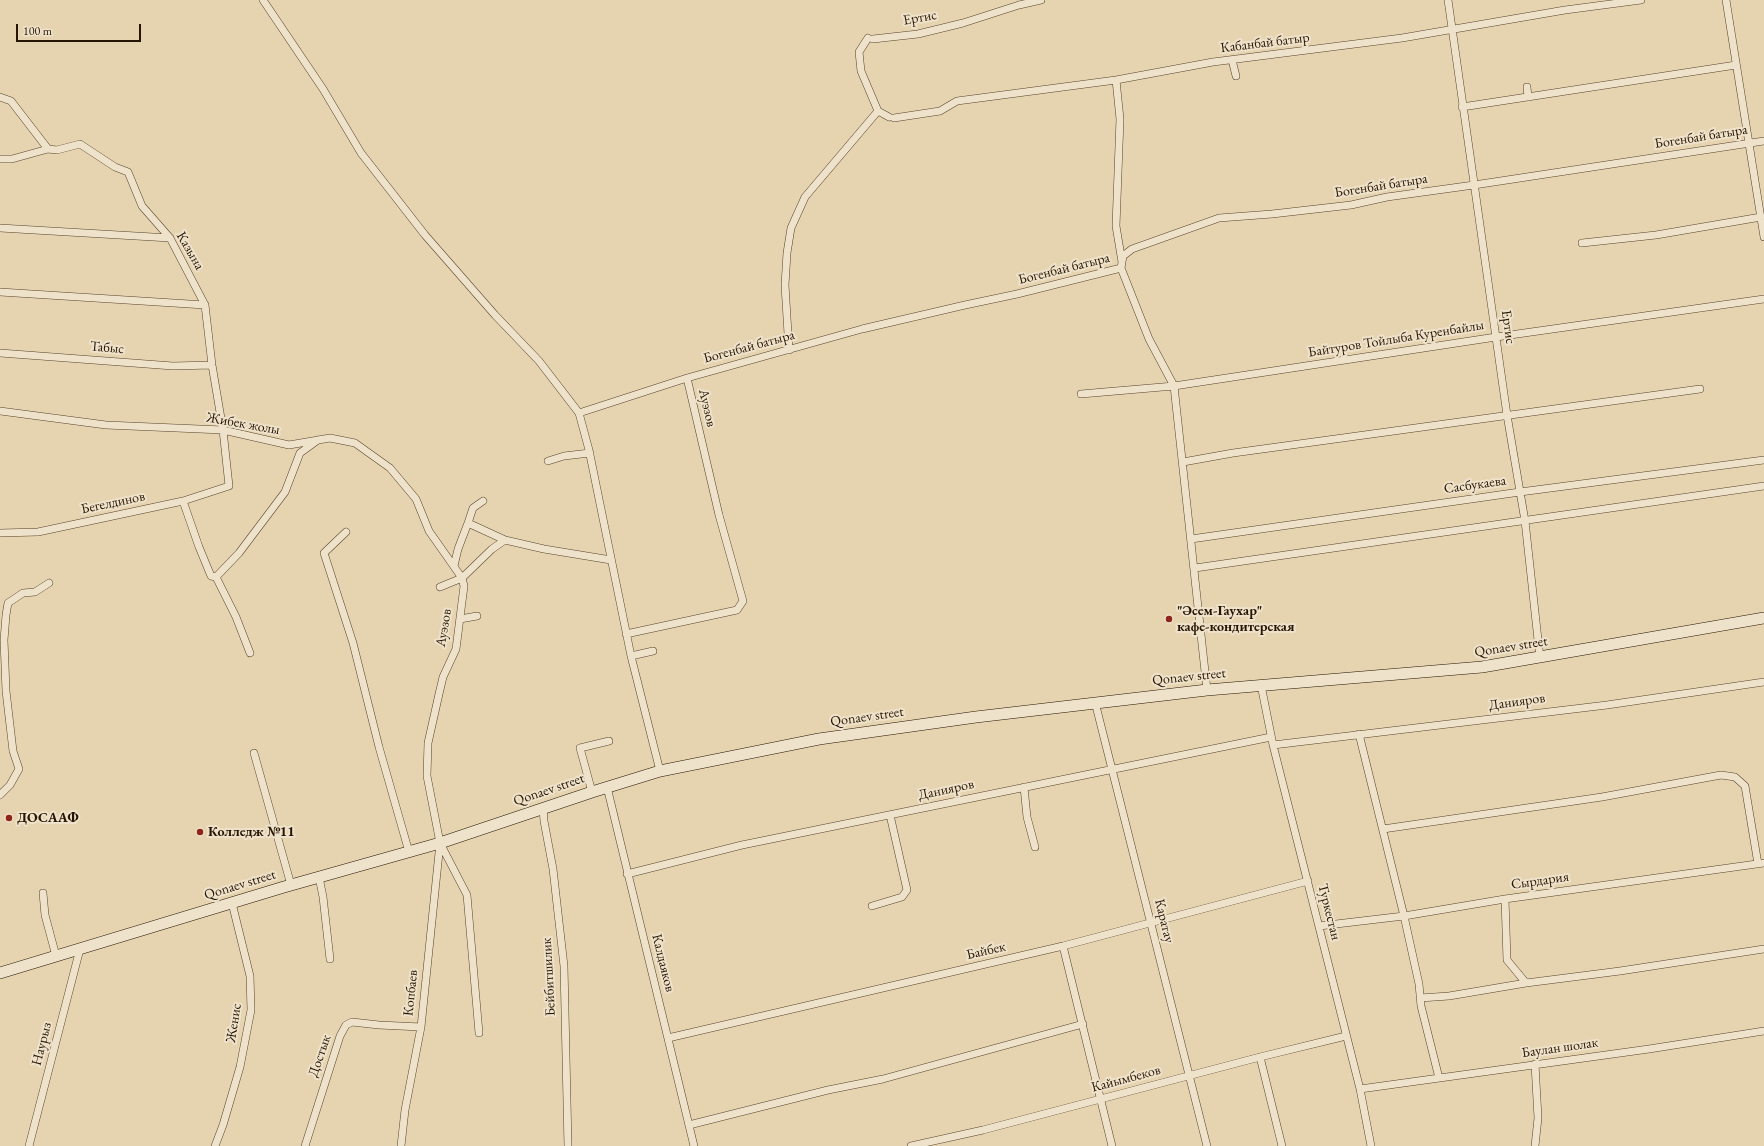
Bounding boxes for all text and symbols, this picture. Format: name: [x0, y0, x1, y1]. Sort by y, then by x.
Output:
street label: Ертис: [902, 7, 938, 29]
scale bar: [18, 16, 143, 42]
text: 100 m: [23, 23, 52, 39]
street label: Кабанбай батыр: [1220, 29, 1310, 57]
street label: Богенбай батыра: [1653, 121, 1749, 153]
street label: Богенбай батыра: [1333, 170, 1429, 202]
street label: Казына: [172, 229, 208, 273]
street label: Богенбай батыра: [1016, 250, 1112, 288]
street label: Ертис: [1497, 309, 1519, 345]
street label: Байтуров Тойлыба Куренбайлы: [1307, 317, 1485, 361]
street label: Богенбай батыра: [702, 327, 796, 367]
street label: Табыс: [89, 338, 125, 358]
street label: Ауэзов: [695, 387, 719, 429]
street label: Жибек жолы: [205, 409, 281, 439]
street label: Сасбукаева: [1443, 472, 1507, 498]
street label: Бегелдинов: [80, 488, 146, 518]
place label: "Әсем-Гаухар" кафе-кондитерская: [1177, 603, 1294, 636]
street label: Ауэзов: [432, 608, 456, 648]
marker: "Әсем-Гаухар" кафе-кондитерская: [1164, 614, 1174, 624]
street label: Qonaev street: [1473, 633, 1549, 661]
street label: Qonaev street: [1151, 665, 1227, 689]
street label: Данияров: [1488, 690, 1546, 714]
street label: Qonaev street: [829, 704, 905, 730]
street label: Qonaev street: [511, 770, 587, 810]
street label: Данияров: [917, 776, 975, 804]
place label: ДОСААФ: [17, 810, 79, 826]
marker: ДОСААФ: [4, 813, 14, 823]
place label: Колледж №11: [208, 824, 295, 840]
marker: Колледж №11: [195, 827, 205, 837]
street label: Qonaev street: [202, 866, 278, 904]
street label: Сырдария: [1510, 869, 1570, 893]
street label: Туркестан: [1314, 882, 1344, 942]
street label: Каратау: [1150, 897, 1178, 945]
street label: Калдаяков: [648, 932, 678, 994]
street label: Бейбитшилик: [539, 937, 559, 1017]
street label: Байбек: [965, 938, 1007, 964]
street label: Копбаев: [400, 969, 422, 1017]
street label: Женис: [223, 1002, 245, 1044]
street label: Наурыз: [29, 1021, 55, 1067]
street label: Достык: [305, 1033, 335, 1079]
street label: Баулан шолак: [1521, 1034, 1599, 1062]
street label: Кайымбеков: [1090, 1062, 1162, 1096]

